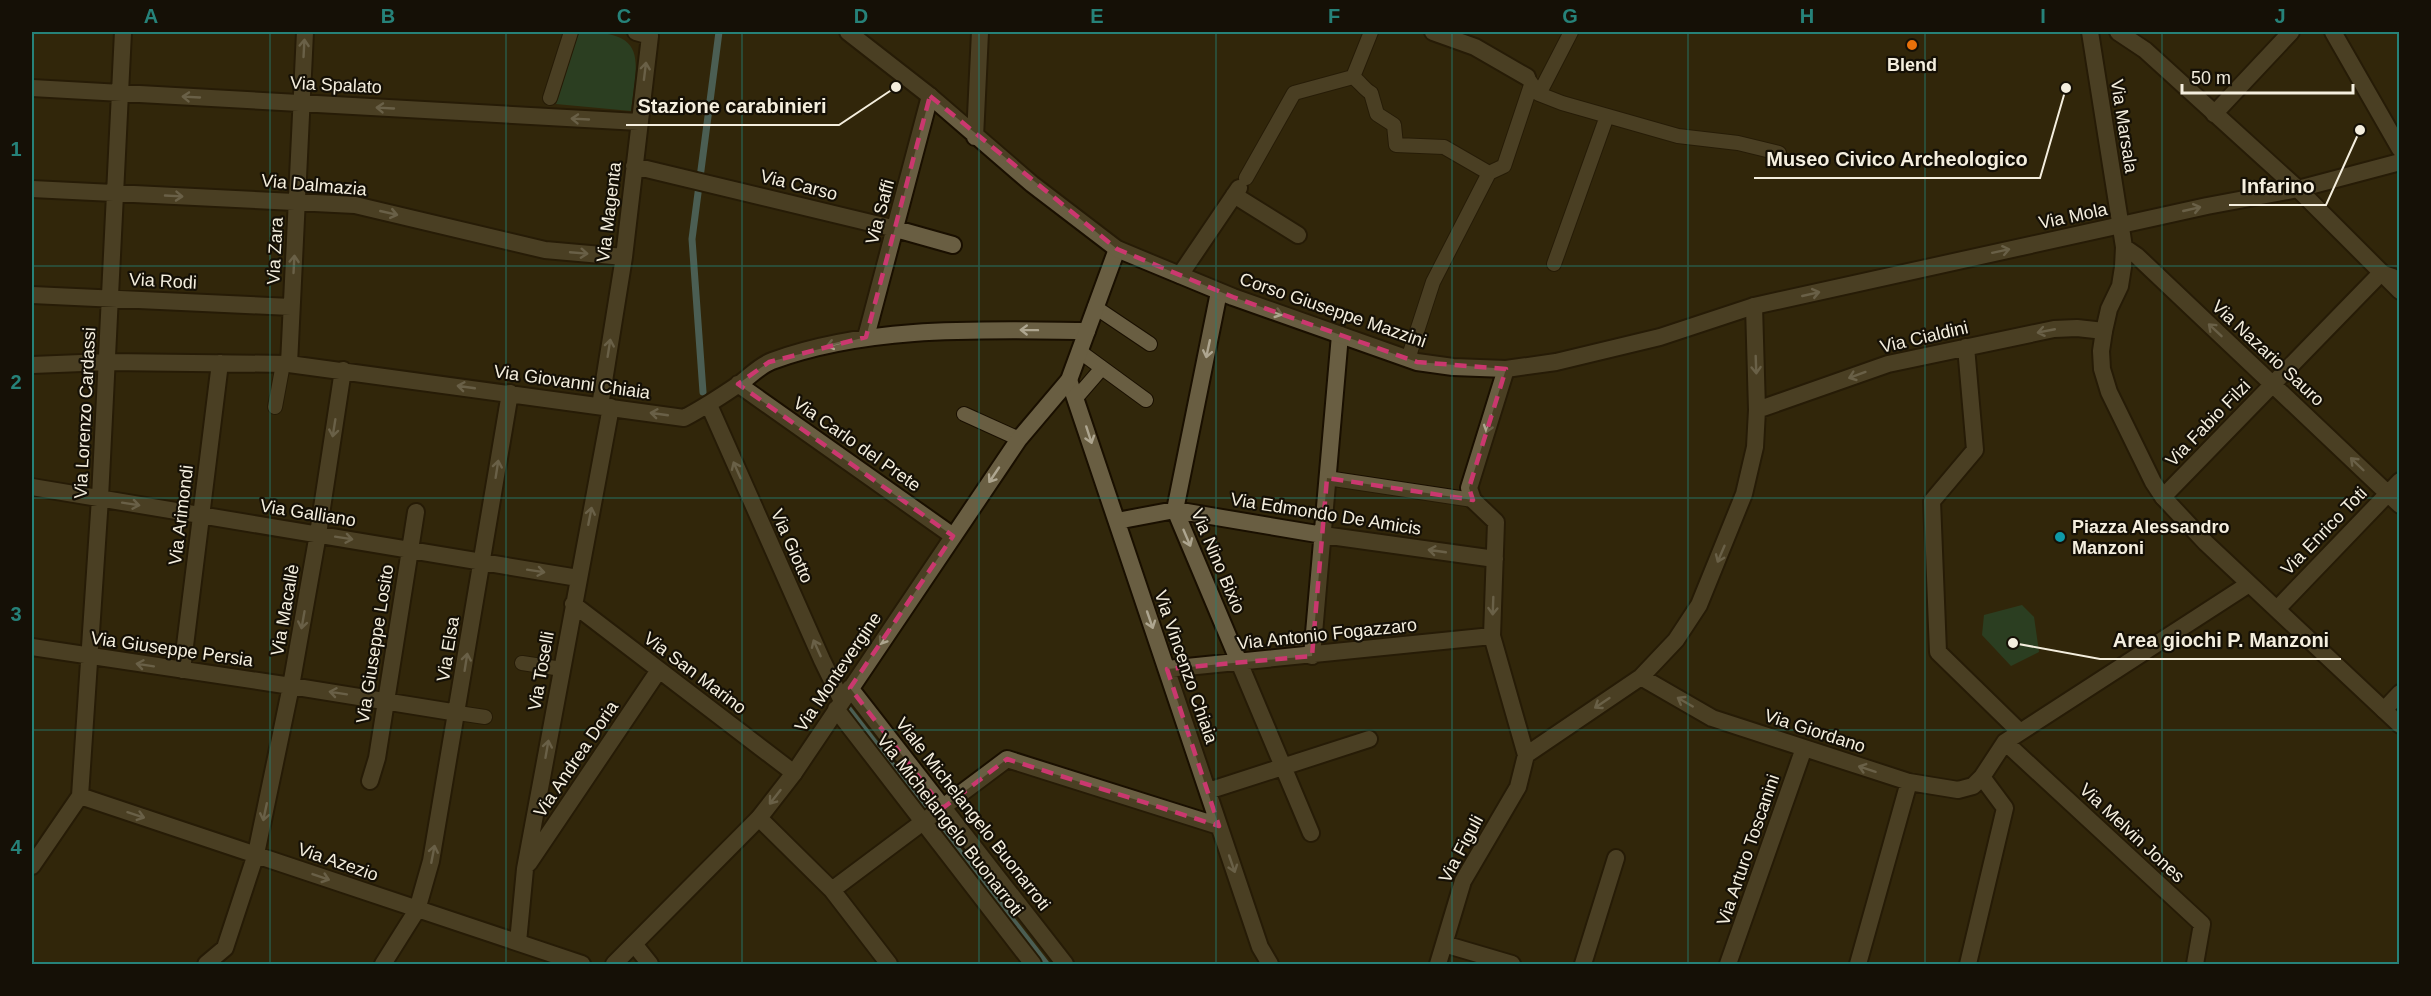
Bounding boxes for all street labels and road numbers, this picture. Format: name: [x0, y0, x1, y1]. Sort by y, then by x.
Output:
street label: Via Spalato: [290, 73, 382, 97]
street label: Via Marsala: [2107, 78, 2141, 175]
street label: Via Magenta: [593, 160, 625, 263]
street label: Via Carso: [758, 166, 840, 204]
street label: Via Dalmazia: [260, 170, 369, 200]
street label: Via Saffi: [862, 177, 898, 247]
street label: Via Mola: [2037, 199, 2110, 233]
street label: Via Zara: [263, 216, 287, 285]
street label: Via Rodi: [129, 269, 197, 293]
street label: Corso Giuseppe Mazzini: [1237, 269, 1429, 351]
street label: Via Nazario Sauro: [2208, 296, 2328, 410]
street label: Via Cialdini: [1878, 317, 1970, 357]
street label: Via Lorenzo Cardassi: [71, 327, 99, 499]
street label: Via Giovanni Chiaia: [492, 361, 652, 403]
street label: Via Fabio Filzi: [2162, 376, 2254, 470]
street label: Via Carlo del Prete: [790, 393, 924, 495]
street label: Via Arimondi: [165, 464, 197, 566]
street label: Via Enrico Toti: [2277, 483, 2371, 579]
street label: Via Edmondo De Amicis: [1229, 489, 1423, 539]
street label: Via Galliano: [259, 496, 357, 530]
street label: Via Giotto: [767, 506, 817, 586]
street label: Via Nino Bixio: [1187, 506, 1249, 616]
street label: Via Macallè: [267, 563, 303, 657]
street label: Via Giuseppe Losito: [353, 563, 397, 725]
street label: Via Vincenzo Chiaia: [1150, 588, 1222, 747]
street label: Via Montevergine: [791, 608, 885, 736]
street label: Via Elsa: [433, 614, 463, 683]
street label: Via Antonio Fogazzaro: [1236, 615, 1418, 653]
street label: Via Giuseppe Persia: [90, 628, 255, 670]
street label: Via San Marino: [640, 628, 750, 718]
street label: Via Toselli: [524, 630, 558, 712]
street label: Via Andrea Doria: [530, 696, 623, 821]
street label: Via Giordano: [1762, 705, 1868, 757]
street label: Viale Michelangelo Buonarroti: [892, 714, 1054, 914]
street label: Via Michelangelo Buonarroti: [873, 730, 1027, 920]
street label: Via Arturo Toscanini: [1713, 772, 1783, 928]
street label: Via Melvin Jones: [2076, 779, 2188, 887]
street label: Via Figuli: [1435, 812, 1487, 886]
street label: Via Azezio: [295, 839, 381, 885]

